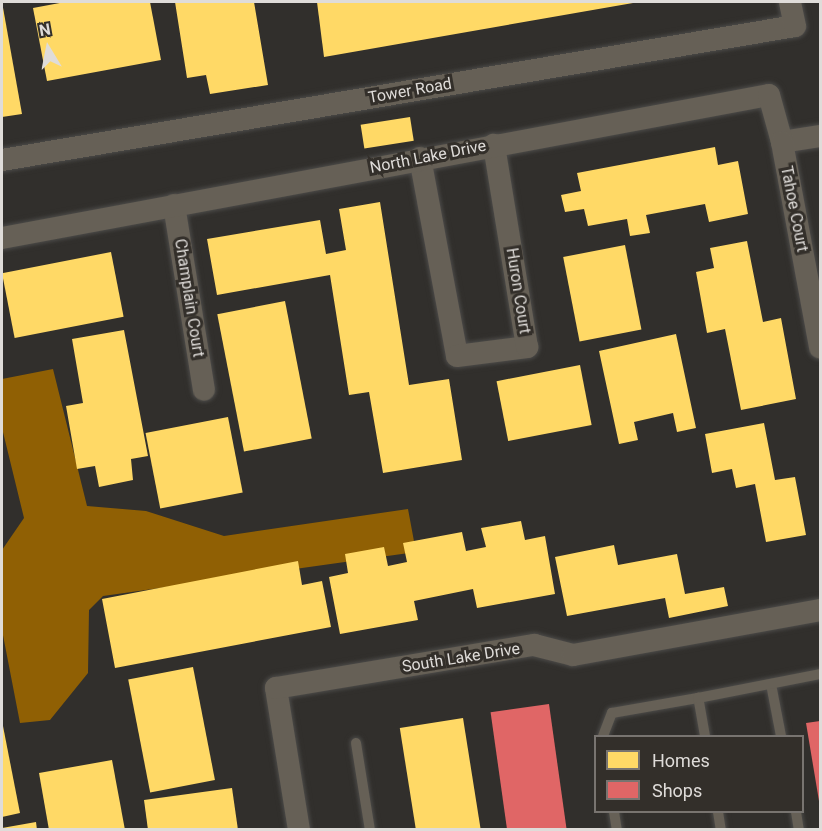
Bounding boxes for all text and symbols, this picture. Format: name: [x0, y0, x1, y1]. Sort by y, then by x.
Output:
north arrow: [18, 18, 78, 78]
text: N: [38, 19, 52, 40]
street label: Tower Road: [367, 74, 453, 108]
street label: North Lake Drive: [368, 136, 488, 178]
street label: Tahoe Court: [776, 164, 812, 254]
street label: Champlain Court: [170, 237, 208, 359]
street label: Huron Court: [502, 247, 534, 335]
street label: South Lake Drive: [401, 639, 521, 677]
legend: [594, 735, 804, 813]
text: Homes: [652, 750, 710, 771]
text: Shops: [652, 780, 702, 801]

